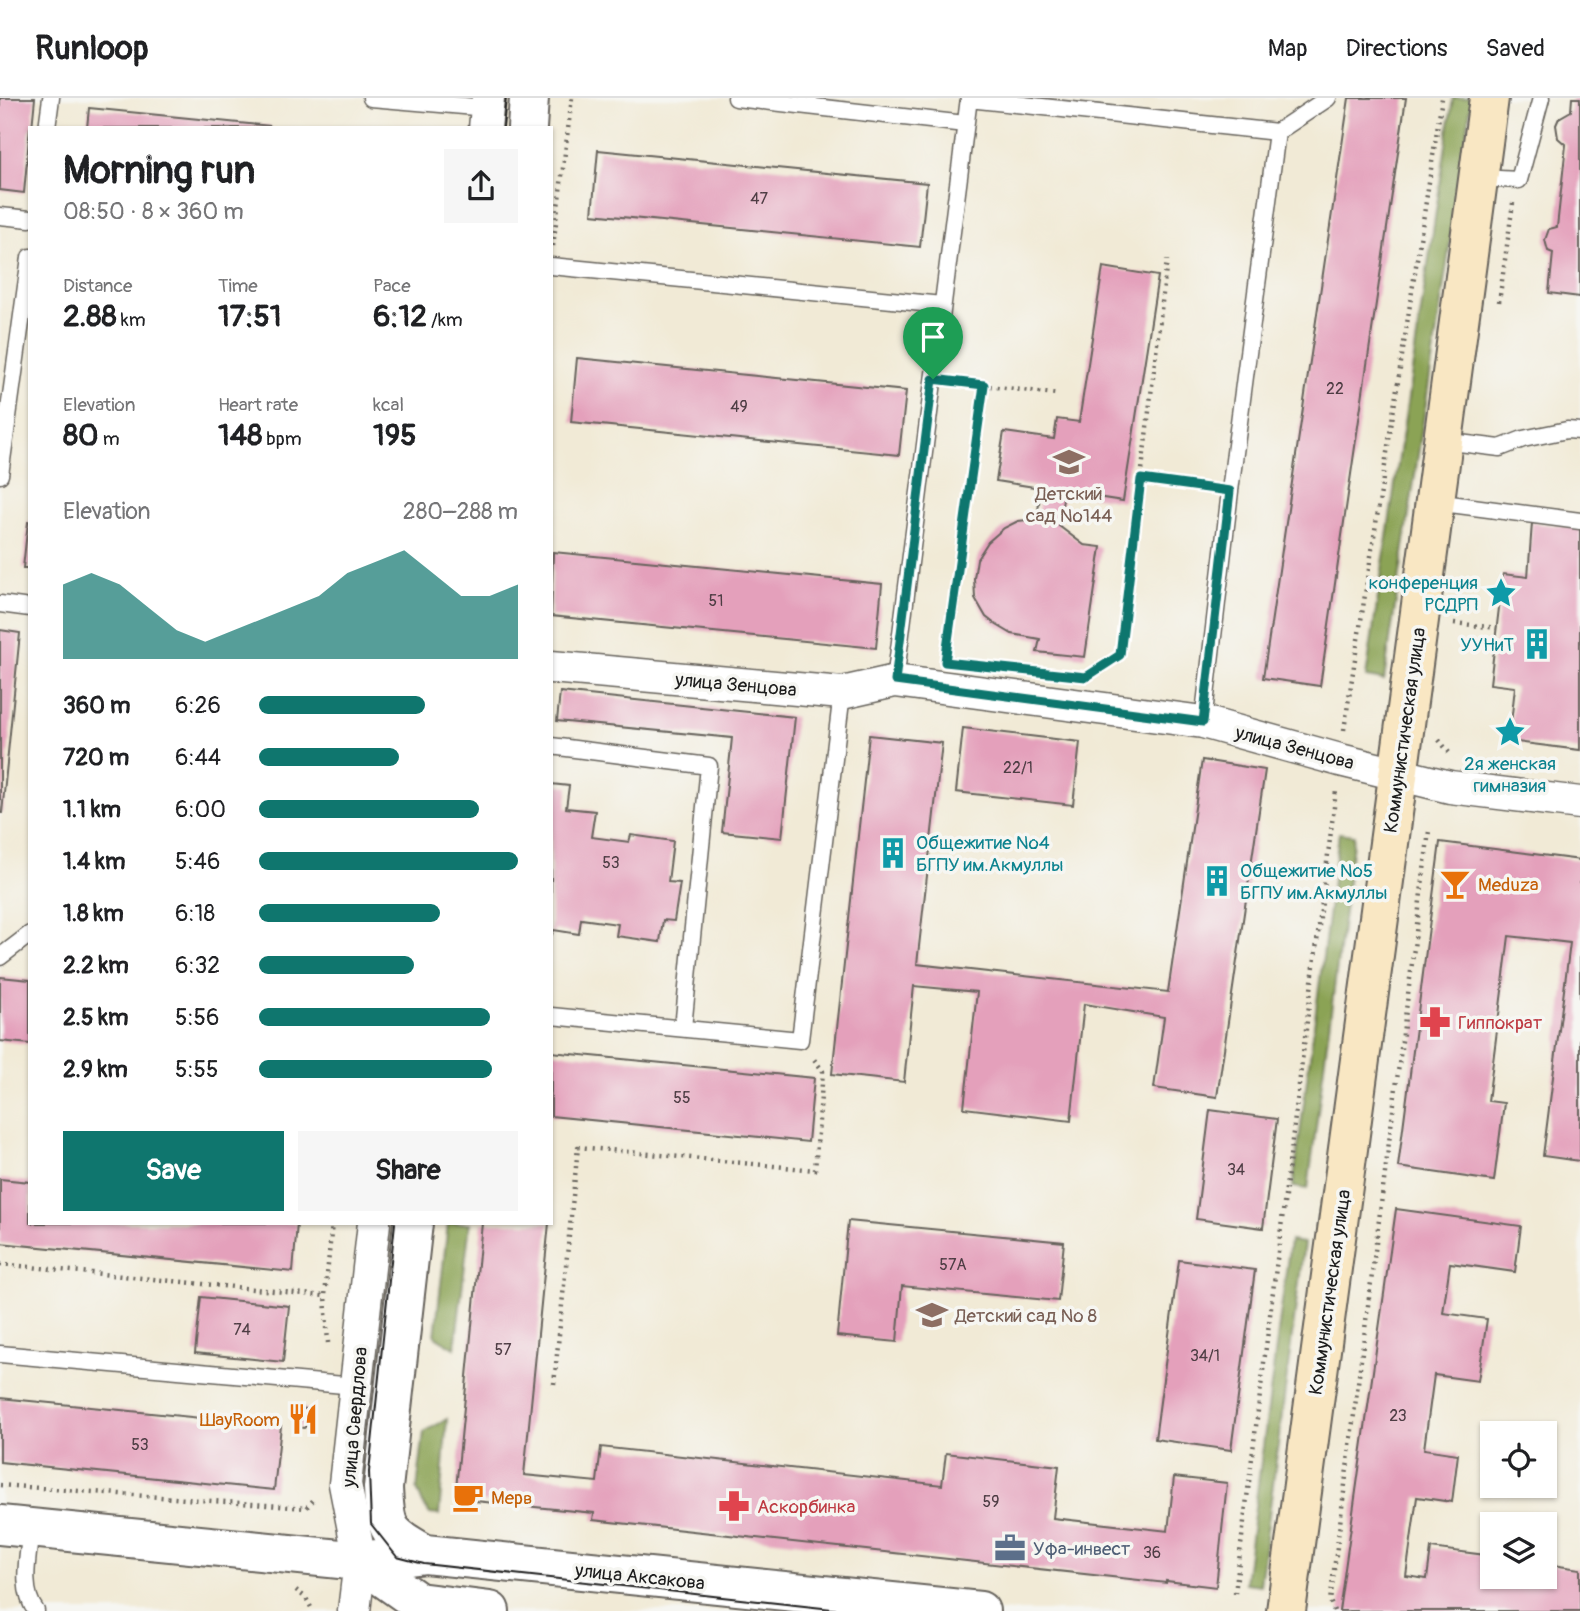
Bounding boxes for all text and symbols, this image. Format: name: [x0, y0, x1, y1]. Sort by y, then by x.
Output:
text: Runloop: [35, 28, 149, 69]
text: Map: [1268, 34, 1308, 63]
text: Directions: [1346, 34, 1447, 63]
text: Saved: [1485, 34, 1545, 63]
text: Morning run: [63, 147, 255, 195]
button: share: [444, 149, 518, 223]
house number: 47: [750, 189, 768, 209]
text: 08:50 · 8 × 360 m: [63, 197, 244, 226]
text: Distance: [63, 274, 132, 298]
text: Time: [218, 274, 258, 298]
text: Pace: [373, 274, 411, 298]
text: 2.88: [63, 298, 117, 335]
text: 17:51: [218, 298, 282, 335]
text: 6:12: [373, 298, 427, 335]
pin: [903, 307, 963, 379]
text: km: [117, 308, 146, 332]
text: /km: [427, 308, 463, 332]
icon: arrive: [914, 318, 952, 356]
house number: 22: [1326, 379, 1344, 399]
text: Elevation: [63, 393, 135, 417]
text: Heart rate: [218, 393, 298, 417]
text: kcal: [373, 393, 404, 417]
house number: 49: [730, 397, 748, 417]
text: 80: [63, 417, 99, 454]
text: 148: [218, 417, 262, 454]
text: 195: [373, 417, 416, 454]
text: m: [99, 427, 120, 451]
text: bpm: [262, 427, 302, 451]
school or university icon: Детский сад №144: [1052, 445, 1086, 479]
place label: Детский сад №144: [1026, 482, 1112, 528]
text: Elevation: [63, 497, 151, 526]
text: 280–288 m: [403, 497, 518, 526]
place label: конференция РСДРП: [1369, 571, 1478, 617]
place icon: конференция РСДРП: [1484, 576, 1518, 610]
house number: 51: [709, 591, 723, 611]
street label: Коммунистическая улица: [1379, 626, 1431, 834]
building icon: УУНиТ: [1520, 627, 1554, 661]
place label: УУНиТ: [1460, 633, 1514, 657]
street label: улица Зенцова: [673, 668, 798, 702]
text: 360 m: [63, 691, 130, 720]
text: 6:26: [175, 691, 221, 720]
place icon: 2я женская гимназия: [1493, 715, 1527, 749]
street label: улица Зенцова: [1232, 720, 1357, 775]
text: 720 m: [63, 743, 129, 772]
text: 6:44: [175, 743, 221, 772]
place label: 2я женская гимназия: [1464, 752, 1556, 798]
house number: 22/1: [1003, 758, 1033, 778]
text: 1.1 km: [63, 795, 121, 824]
text: 6:00: [175, 795, 226, 824]
place label: Общежитие №4 БГПУ им.Акмуллы: [916, 831, 1064, 877]
building icon: Общежитие №4 БГПУ им.Акмуллы: [876, 836, 910, 870]
text: 1.4 km: [63, 847, 125, 876]
text: 5:46: [175, 847, 220, 876]
house number: 53: [602, 853, 620, 873]
place label: Общежитие №5 БГПУ им.Акмуллы: [1240, 859, 1388, 905]
building icon: Общежитие №5 БГПУ им.Акмуллы: [1200, 864, 1234, 898]
bar icon: Meduza: [1438, 867, 1472, 901]
place label: Meduza: [1478, 873, 1539, 897]
text: 1.8 km: [63, 899, 124, 928]
text: 6:18: [175, 899, 215, 928]
text: 2.2 km: [63, 951, 129, 980]
text: 6:32: [175, 951, 220, 980]
text: 2.5 km: [63, 1003, 128, 1032]
text: 5:56: [175, 1003, 219, 1032]
pharmacy icon: Гиппократ: [1418, 1005, 1452, 1039]
place label: Гиппократ: [1458, 1011, 1543, 1035]
text: 2.9 km: [63, 1055, 128, 1084]
text: 5:55: [175, 1055, 219, 1084]
house number: 55: [673, 1088, 691, 1108]
button: Save: [63, 1131, 284, 1211]
button: Share: [298, 1131, 518, 1211]
house number: 34: [1227, 1160, 1245, 1180]
street label: Коммунистическая улица: [1304, 1188, 1356, 1396]
house number: 57А: [939, 1255, 967, 1275]
school or university icon: Детский сад № 8: [915, 1298, 949, 1332]
place label: Детский сад № 8: [954, 1304, 1097, 1328]
house number: 74: [233, 1320, 251, 1340]
house number: 57: [494, 1340, 512, 1360]
street label: улица Свердлова: [337, 1346, 373, 1489]
house number: 34/1: [1190, 1346, 1220, 1366]
restaurant icon: ШауRoom: [286, 1402, 320, 1436]
house number: 23: [1389, 1406, 1407, 1426]
place label: ШауRoom: [200, 1408, 280, 1432]
map controls: [1480, 1421, 1557, 1589]
button: locate: [1480, 1421, 1557, 1498]
house number: 53: [131, 1435, 149, 1455]
cafe icon: Мерв: [451, 1480, 485, 1514]
place label: Мерв: [491, 1486, 532, 1510]
pharmacy icon: Аскорбинка: [717, 1489, 751, 1523]
house number: 59: [983, 1492, 999, 1512]
place label: Аскорбинка: [757, 1495, 856, 1519]
button: layers: [1480, 1512, 1557, 1589]
office icon: Уфа-инвест: [993, 1531, 1027, 1565]
place label: Уфа-инвест: [1033, 1537, 1131, 1561]
house number: 36: [1143, 1543, 1161, 1563]
street label: улица Аксакова: [573, 1558, 706, 1596]

